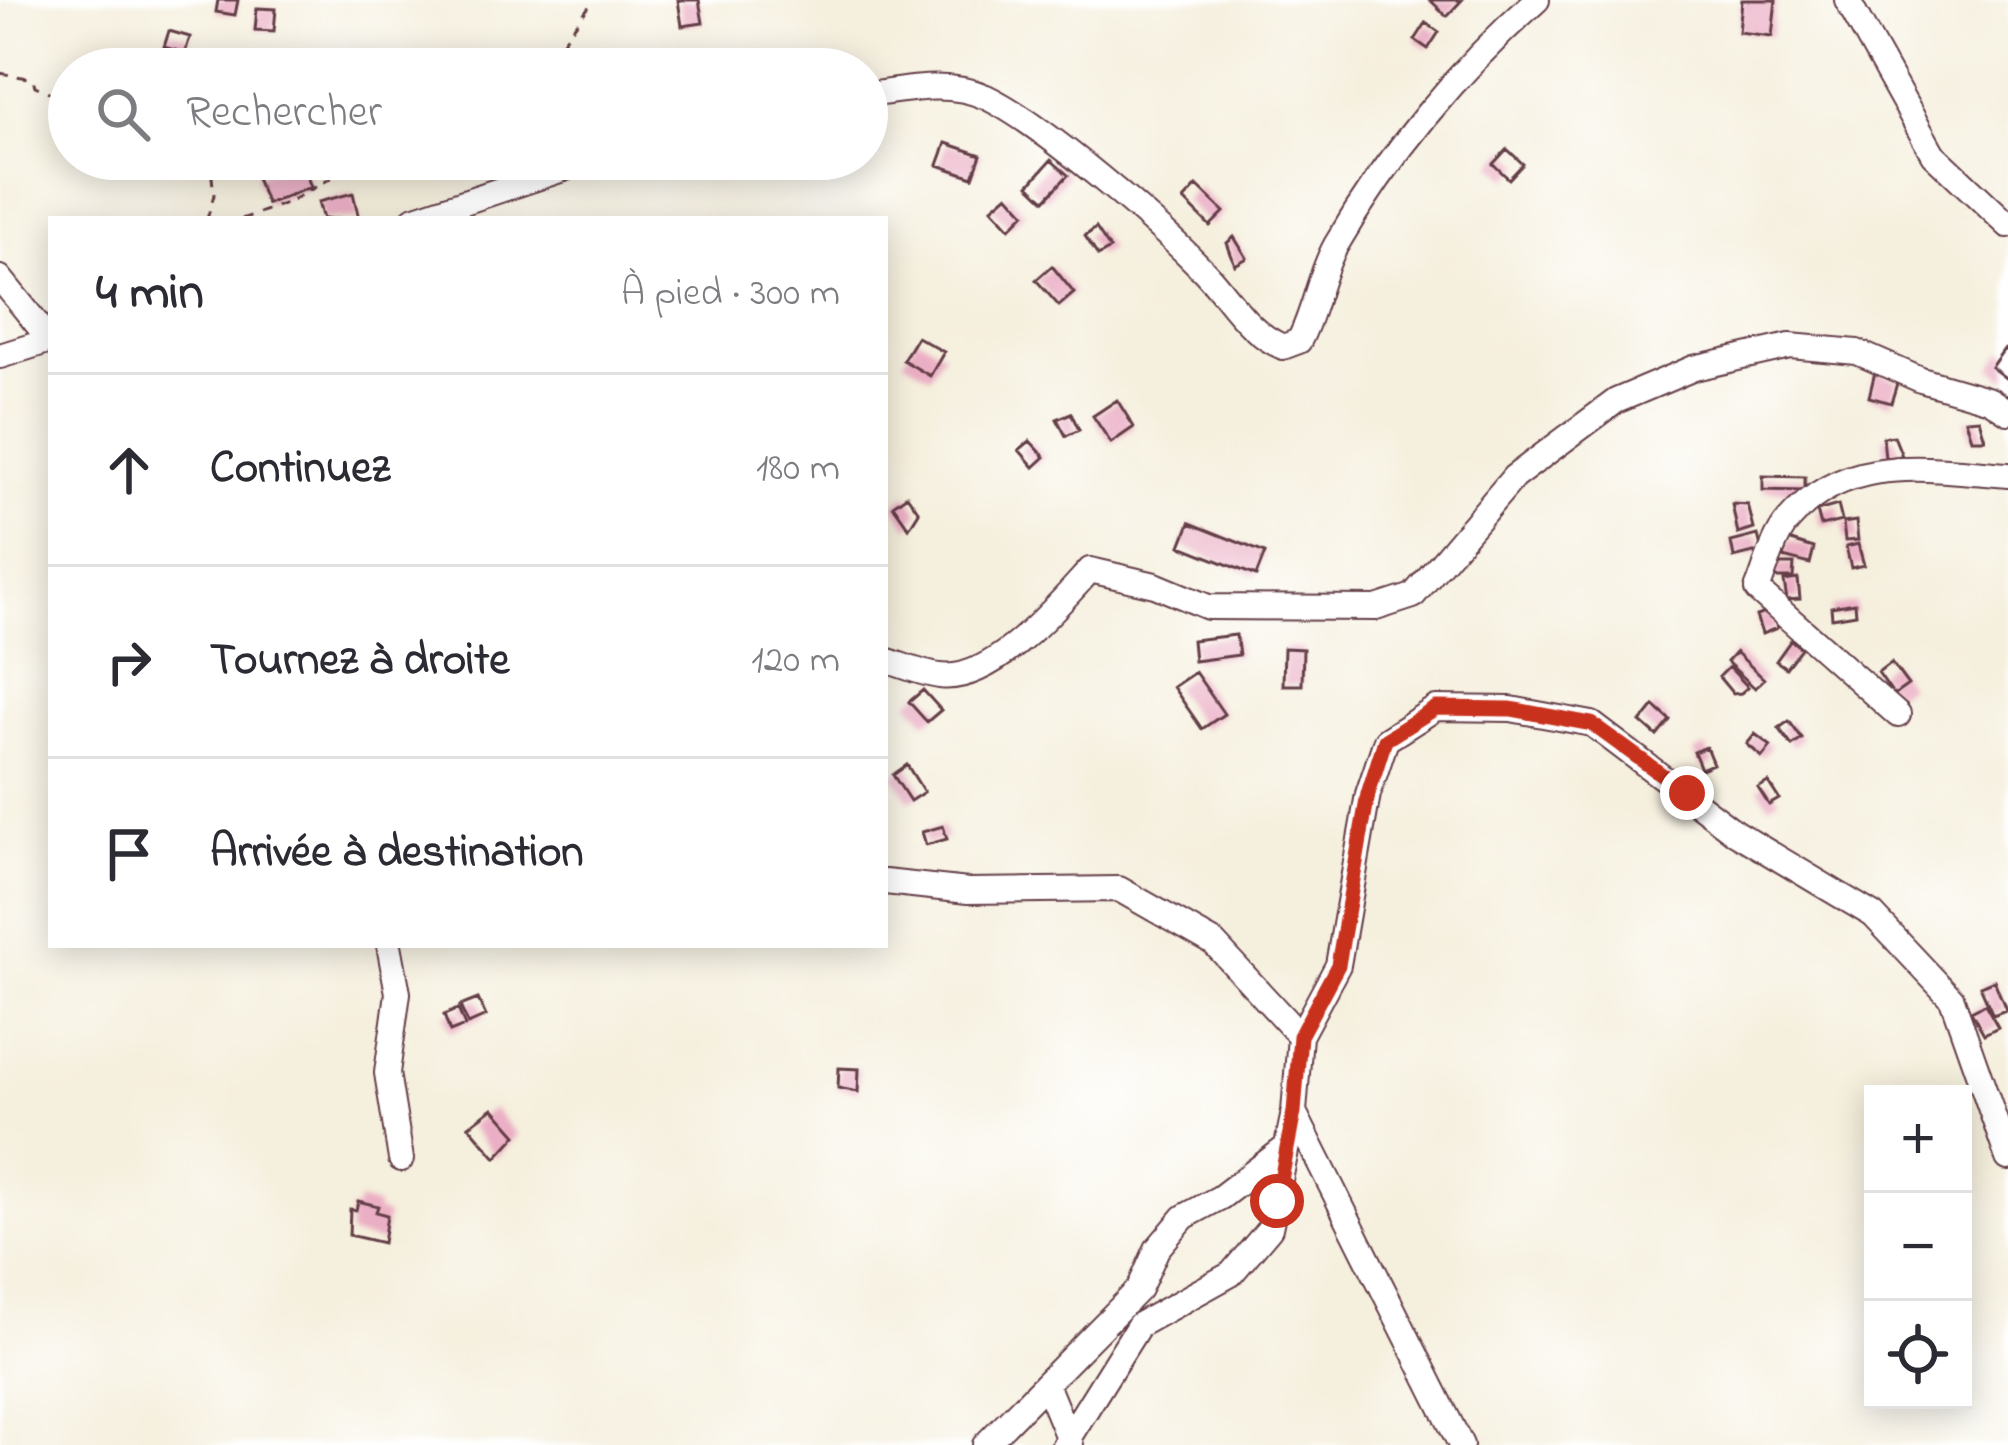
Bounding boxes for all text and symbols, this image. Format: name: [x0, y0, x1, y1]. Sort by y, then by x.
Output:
search box: [48, 48, 888, 180]
icon: search: [90, 81, 156, 147]
text: Rechercher: [186, 81, 382, 147]
text: 4 min: [96, 257, 204, 332]
text: À pied · 300 m: [621, 266, 840, 323]
icon: ahead: [96, 437, 162, 503]
text: Continuez: [210, 437, 390, 503]
text: 180 m: [756, 441, 840, 498]
icon: right: [96, 629, 162, 695]
text: Tournez à droite: [210, 629, 509, 695]
text: 120 m: [751, 633, 840, 690]
route end: [1660, 766, 1714, 820]
icon: arrive: [96, 821, 162, 887]
text: Arrivée à destination: [210, 821, 584, 887]
map controls: [1864, 1085, 1972, 1409]
button: +: [1864, 1085, 1972, 1193]
route start: [1250, 1174, 1304, 1228]
button: −: [1864, 1193, 1972, 1301]
button: locate: [1864, 1301, 1972, 1409]

